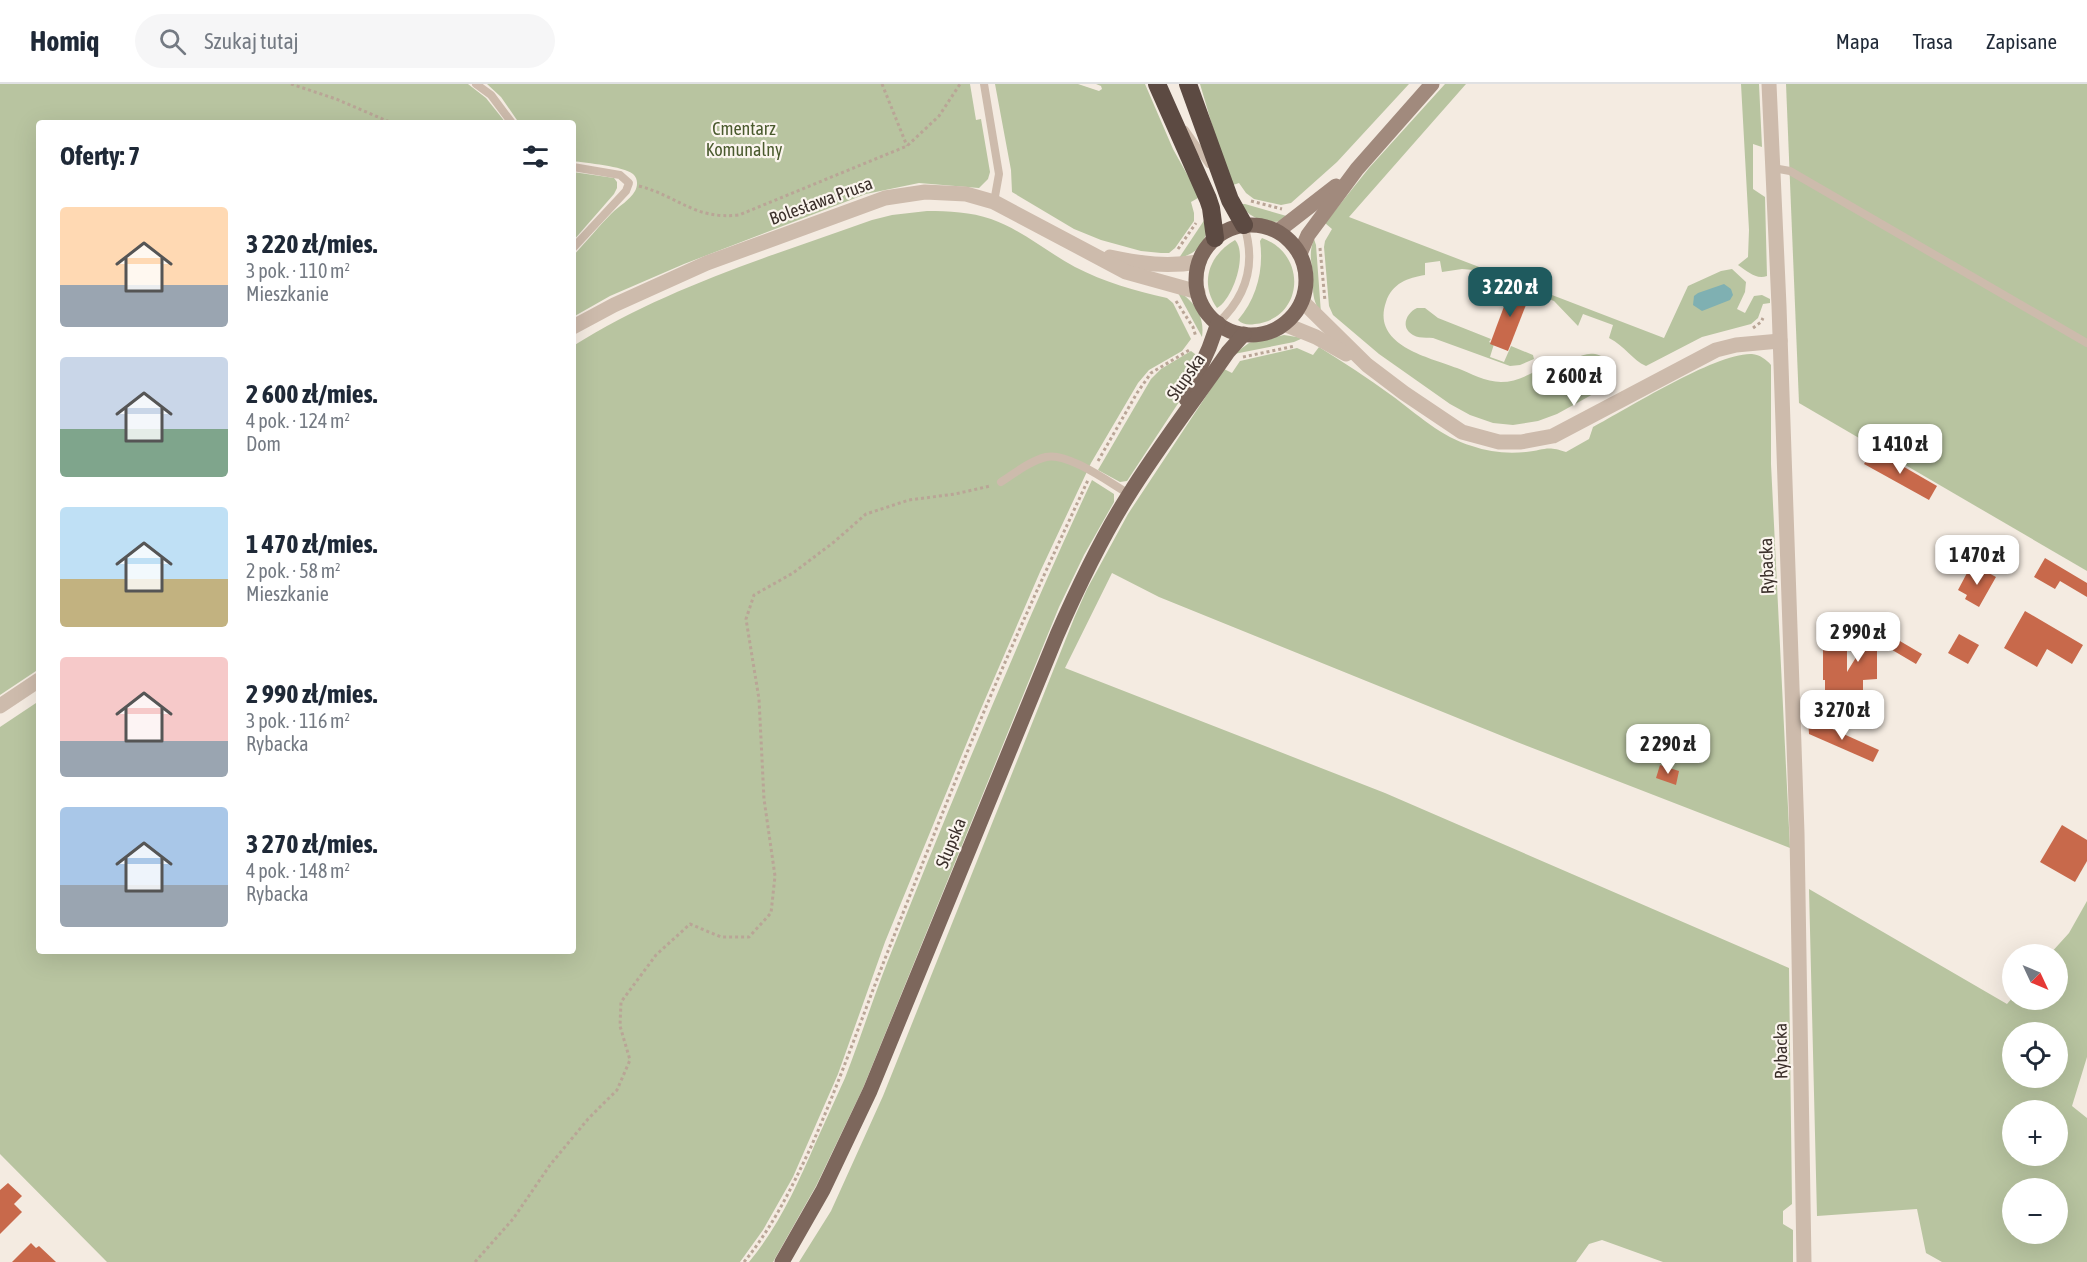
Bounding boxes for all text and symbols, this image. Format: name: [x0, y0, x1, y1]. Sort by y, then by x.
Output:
search box: [135, 14, 555, 68]
text: Homiq: [30, 25, 99, 57]
icon: search: [156, 25, 189, 58]
text: Szukaj tutaj: [204, 28, 299, 54]
text: Mapa: [1836, 29, 1879, 53]
text: Trasa: [1912, 29, 1953, 53]
text: Zapisane: [1986, 29, 2057, 53]
park label: Cmentarz Komunalny: [706, 118, 782, 160]
icon: filters: [519, 140, 552, 173]
text: Oferty: 7: [60, 141, 140, 171]
street label: Bolesława Prusa: [766, 172, 875, 229]
text: 3 220 zł/mies.: [246, 229, 377, 259]
icon: home: [108, 231, 180, 303]
text: 3 pok. · 110 m²: [246, 259, 350, 282]
pin: 3 220 zł: [1448, 267, 1572, 318]
text: 3 220 zł: [1482, 275, 1538, 298]
text: Mieszkanie: [246, 282, 329, 305]
street label: Słupska: [1162, 349, 1209, 404]
pin: 2 600 zł: [1512, 356, 1636, 407]
text: 2 600 zł: [1546, 364, 1602, 387]
text: 2 600 zł/mies.: [246, 379, 377, 409]
icon: home: [108, 381, 180, 453]
text: 4 pok. · 124 m²: [246, 409, 350, 432]
pin: 1 410 zł: [1838, 424, 1962, 475]
text: Dom: [246, 432, 281, 455]
text: 1 410 zł: [1872, 432, 1928, 455]
text: 1 470 zł/mies.: [246, 529, 377, 559]
icon: home: [108, 531, 180, 603]
pin: 1 470 zł: [1915, 535, 2039, 586]
street label: Rybacka: [1755, 538, 1778, 595]
text: 1 470 zł: [1949, 543, 2005, 566]
text: 2 pok. · 58 m²: [246, 559, 341, 582]
text: Mieszkanie: [246, 582, 329, 605]
pin: 2 990 zł: [1796, 612, 1920, 663]
text: 2 990 zł: [1830, 620, 1886, 643]
text: 2 990 zł/mies.: [246, 679, 377, 709]
icon: home: [108, 681, 180, 753]
pin: 3 270 zł: [1780, 690, 1904, 741]
text: 3 270 zł: [1814, 698, 1870, 721]
text: 3 pok. · 116 m²: [246, 709, 350, 732]
pin: 2 290 zł: [1606, 724, 1730, 775]
text: Rybacka: [246, 732, 309, 755]
text: 2 290 zł: [1640, 732, 1696, 755]
street label: Słupska: [931, 815, 970, 871]
text: 3 270 zł/mies.: [246, 829, 377, 859]
icon: home: [108, 831, 180, 903]
text: 4 pok. · 148 m²: [246, 859, 350, 882]
text: Rybacka: [246, 882, 309, 905]
north arrow: [2002, 944, 2068, 1010]
map controls: [2002, 944, 2068, 1244]
button: locate: [2002, 1022, 2068, 1088]
street label: Rybacka: [1770, 1023, 1791, 1079]
button: +: [2002, 1100, 2068, 1166]
button: −: [2002, 1178, 2068, 1244]

